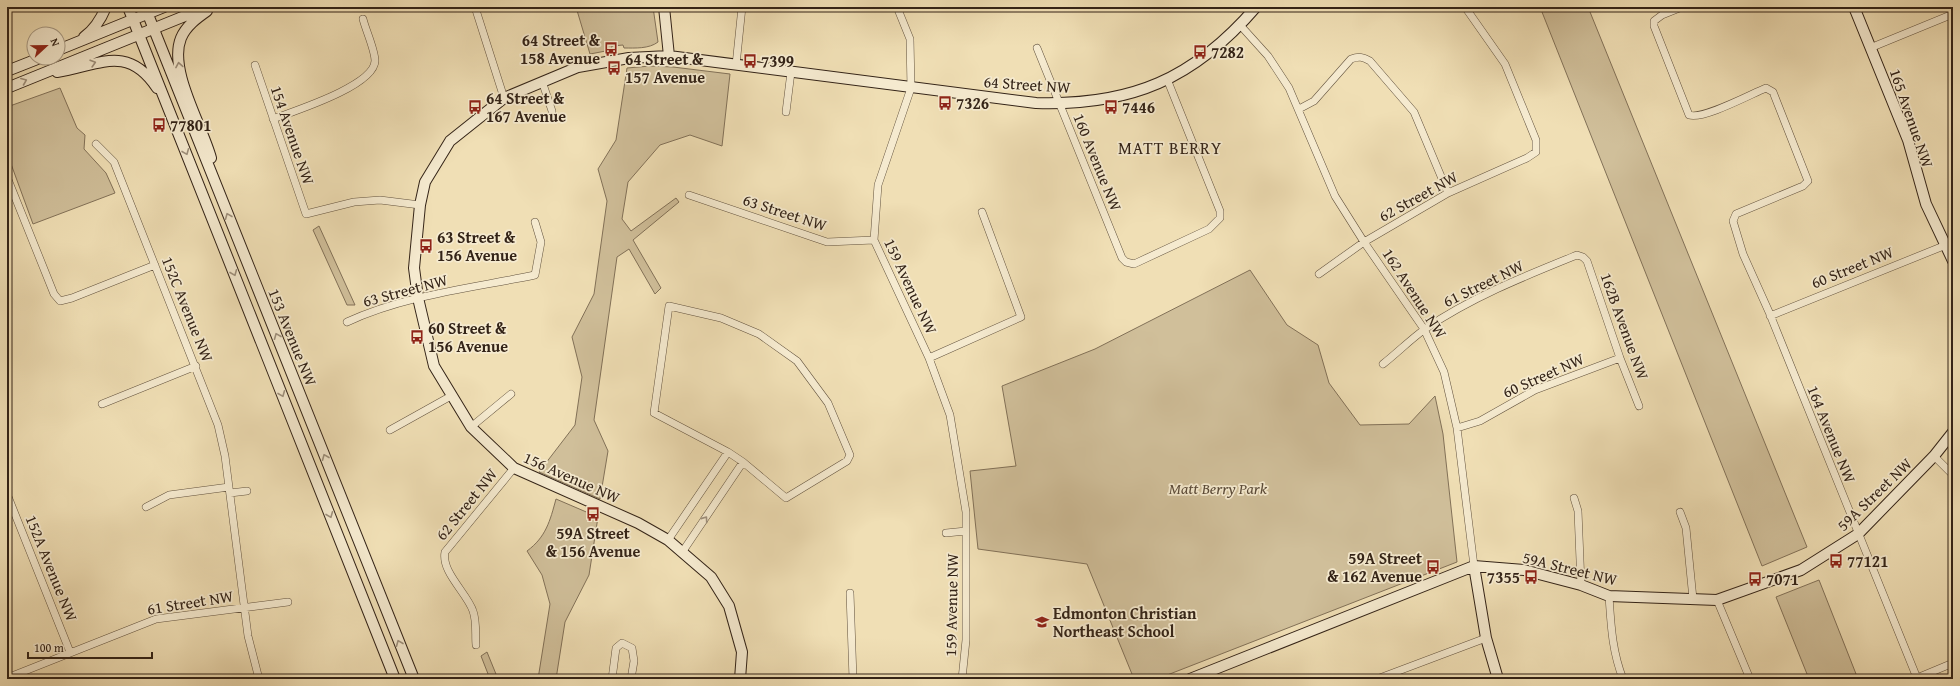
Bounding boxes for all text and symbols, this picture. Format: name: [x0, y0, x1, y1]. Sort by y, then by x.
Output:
north arrow: [26, 26, 66, 66]
place label: 64 Street & 158 Avenue: [520, 28, 601, 70]
text: N: [46, 36, 64, 49]
place label: 7282: [1211, 40, 1244, 64]
bus stop icon: 64 Street & 158 Avenue: [603, 41, 619, 57]
bus stop icon: 7282: [1192, 44, 1208, 60]
place label: 64 Street & 157 Avenue: [625, 47, 705, 89]
place label: 7399: [761, 49, 794, 73]
bus stop icon: 7399: [742, 53, 758, 69]
one-way arrow: [89, 59, 96, 68]
bus stop icon: 64 Street & 157 Avenue: [606, 60, 622, 76]
one-way arrow: [175, 62, 183, 68]
street label: 165 Avenue NW: [1884, 65, 1940, 171]
street label: 64 Street NW: [983, 69, 1072, 99]
one-way arrow: [21, 78, 28, 86]
street label: 154 Avenue NW: [265, 82, 321, 188]
place label: 64 Street & 167 Avenue: [486, 86, 566, 128]
place label: 7326: [956, 91, 989, 115]
bus stop icon: 7326: [937, 95, 953, 111]
place label: 7446: [1122, 95, 1155, 119]
bus stop icon: 64 Street & 167 Avenue: [467, 99, 483, 115]
bus stop icon: 7446: [1103, 99, 1119, 115]
street label: 160 Avenue NW: [1068, 110, 1129, 215]
place label: 77801: [170, 113, 211, 137]
bus stop icon: 77801: [151, 117, 167, 133]
district label: MATT BERRY: [1118, 135, 1222, 160]
one-way arrow: [181, 148, 189, 156]
street label: 62 Street NW: [1374, 164, 1462, 228]
street label: 63 Street NW: [740, 187, 830, 237]
one-way arrow: [225, 212, 233, 219]
place label: 63 Street & 156 Avenue: [437, 225, 517, 267]
street label: 159 Avenue NW: [878, 234, 944, 338]
bus stop icon: 63 Street & 156 Avenue: [418, 238, 434, 254]
street label: 60 Street NW: [1807, 239, 1897, 294]
street label: 162 Avenue NW: [1377, 243, 1453, 343]
street label: 152C Avenue NW: [156, 253, 220, 366]
street label: 61 Street NW: [1439, 253, 1528, 313]
street label: 63 Street NW: [360, 267, 451, 313]
one-way arrow: [229, 269, 237, 276]
street label: 162B Avenue NW: [1594, 269, 1656, 383]
street label: 153 Avenue NW: [263, 285, 324, 390]
place label: 60 Street & 156 Avenue: [428, 316, 508, 358]
bus stop icon: 60 Street & 156 Avenue: [409, 329, 425, 345]
one-way arrow: [273, 333, 281, 340]
street label: 60 Street NW: [1498, 346, 1588, 404]
street label: 164 Avenue NW: [1802, 382, 1863, 487]
one-way arrow: [277, 390, 285, 397]
street label: 156 Avenue NW: [520, 445, 624, 509]
street label: 59A Street NW: [1831, 452, 1917, 536]
one-way arrow: [322, 454, 330, 462]
street label: 62 Street NW: [429, 462, 503, 545]
park label: Matt Berry Park: [1169, 476, 1268, 500]
bus stop icon: 59A Street & 156 Avenue: [585, 506, 601, 522]
street label: 152A Avenue NW: [20, 511, 84, 625]
one-way arrow: [325, 511, 333, 518]
one-way arrow: [700, 516, 707, 523]
place label: 59A Street & 156 Avenue: [546, 521, 641, 563]
street label: 59A Street NW: [1520, 545, 1620, 591]
place label: 59A Street & 162 Avenue: [1327, 546, 1422, 588]
place label: 77121: [1847, 549, 1888, 573]
street label: 159 Avenue NW: [938, 553, 964, 657]
bus stop icon: 77121: [1828, 553, 1844, 569]
bus stop icon: 59A Street & 162 Avenue: [1425, 559, 1441, 575]
place label: 7355: [1487, 565, 1520, 589]
place label: 7071: [1766, 567, 1799, 591]
bus stop icon: 7355: [1523, 569, 1539, 585]
bus stop icon: 7071: [1747, 571, 1763, 587]
street label: 61 Street NW: [145, 583, 235, 621]
place label: Edmonton Christian Northeast School: [1053, 601, 1197, 643]
school or university icon: Edmonton Christian Northeast School: [1034, 614, 1050, 630]
scale bar: [28, 634, 152, 660]
text: 100 m: [34, 639, 64, 656]
one-way arrow: [396, 639, 404, 646]

